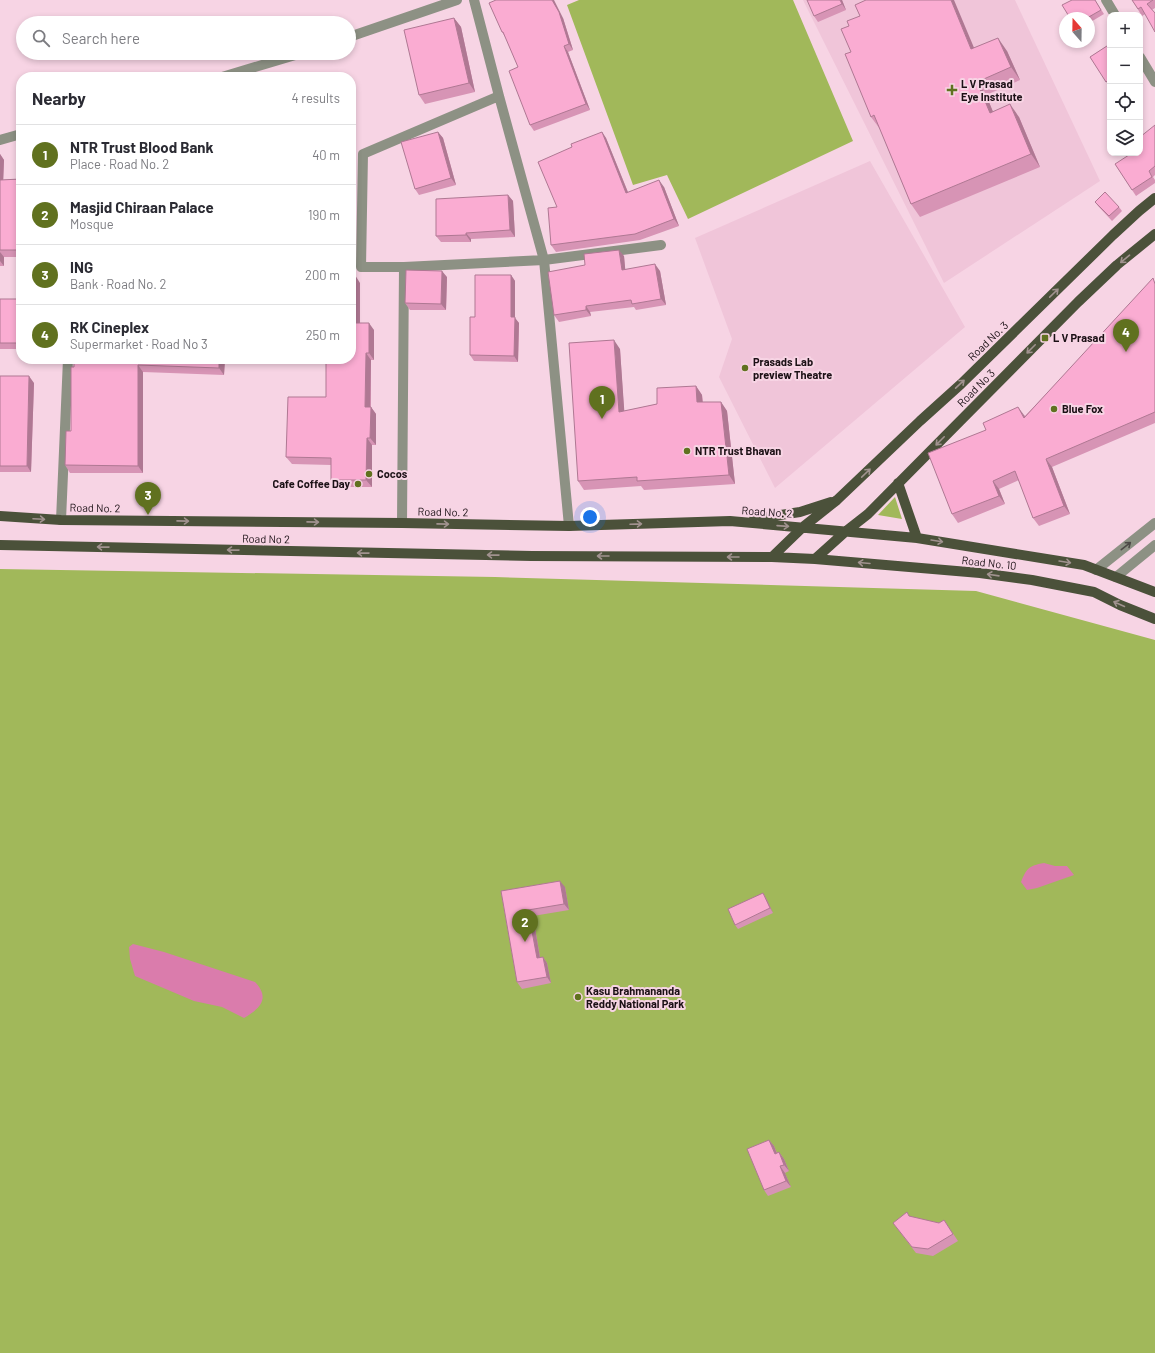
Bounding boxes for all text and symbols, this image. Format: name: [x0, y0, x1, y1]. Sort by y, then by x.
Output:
north arrow: [1059, 12, 1095, 48]
map controls: [1107, 12, 1143, 156]
button: +: [1107, 12, 1143, 48]
search box: [16, 16, 356, 60]
icon: search: [30, 27, 52, 49]
text: Search here: [62, 29, 140, 47]
button: −: [1107, 48, 1143, 84]
place label: L V Prasad Eye Institute: [961, 77, 1023, 103]
marker: L V Prasad Eye Institute: [946, 84, 958, 96]
button: locate: [1107, 84, 1143, 120]
text: Nearby: [32, 88, 86, 108]
text: 4 results: [292, 90, 340, 106]
button: layers: [1107, 120, 1143, 156]
text: NTR Trust Blood Bank: [70, 138, 214, 156]
text: 1: [43, 147, 47, 163]
text: 40 m: [312, 147, 340, 163]
text: Place · Road No. 2: [70, 156, 169, 172]
text: Masjid Chiraan Palace: [70, 198, 214, 216]
text: 2: [41, 207, 49, 223]
text: 190 m: [308, 207, 340, 223]
text: Mosque: [70, 216, 114, 232]
one-way arrow: [1120, 254, 1130, 263]
text: ING: [70, 258, 93, 276]
text: 3: [41, 267, 49, 283]
text: 200 m: [305, 267, 340, 283]
text: Bank · Road No. 2: [70, 276, 166, 292]
one-way arrow: [1049, 288, 1059, 298]
text: RK Cineplex: [70, 318, 149, 336]
street label: Road No. 3: [965, 318, 1010, 363]
pin: 4: [1113, 319, 1139, 352]
text: 4: [41, 327, 49, 343]
text: 250 m: [306, 327, 340, 343]
place label: L V Prasad: [1053, 331, 1105, 344]
marker: L V Prasad: [1040, 333, 1050, 343]
text: Supermarket · Road No 3: [70, 336, 208, 352]
one-way arrow: [1027, 344, 1036, 354]
place label: Prasads Lab preview Theatre: [753, 355, 832, 381]
marker: Prasads Lab preview Theatre: [740, 363, 750, 373]
street label: Road No 3: [954, 366, 997, 409]
one-way arrow: [955, 380, 965, 389]
pin: 1: [589, 386, 615, 419]
place label: Blue Fox: [1062, 402, 1103, 415]
marker: Blue Fox: [1049, 404, 1059, 414]
one-way arrow: [935, 436, 945, 446]
place label: NTR Trust Bhavan: [695, 444, 781, 457]
marker: NTR Trust Bhavan: [682, 446, 692, 456]
place label: Cocos: [377, 467, 408, 480]
marker: Cocos: [364, 469, 374, 479]
one-way arrow: [860, 469, 870, 478]
place label: Cafe Coffee Day: [273, 477, 350, 490]
marker: Cafe Coffee Day: [353, 479, 363, 489]
pin: 3: [135, 482, 161, 515]
street label: Road No. 2: [69, 501, 121, 514]
street label: Road No. 2: [741, 503, 793, 520]
street label: Road No. 2: [417, 505, 469, 518]
your location: [580, 507, 600, 527]
one-way arrow: [32, 515, 45, 522]
one-way arrow: [176, 517, 189, 525]
one-way arrow: [306, 518, 319, 526]
one-way arrow: [436, 520, 449, 528]
one-way arrow: [629, 520, 642, 528]
one-way arrow: [776, 522, 789, 529]
street label: Road No 2: [242, 532, 290, 545]
one-way arrow: [930, 537, 943, 545]
one-way arrow: [1120, 542, 1131, 551]
one-way arrow: [97, 544, 110, 551]
one-way arrow: [227, 546, 240, 554]
one-way arrow: [357, 549, 370, 556]
one-way arrow: [487, 551, 500, 559]
one-way arrow: [597, 552, 610, 560]
one-way arrow: [727, 553, 740, 560]
street label: Road No. 10: [961, 553, 1017, 572]
one-way arrow: [1058, 558, 1071, 566]
one-way arrow: [858, 560, 871, 567]
one-way arrow: [987, 571, 1000, 579]
one-way arrow: [1113, 600, 1125, 607]
pin: 2: [512, 909, 538, 942]
place label: Kasu Brahmananda Reddy National Park: [586, 984, 684, 1010]
marker: Kasu Brahmananda Reddy National Park: [573, 992, 583, 1002]

